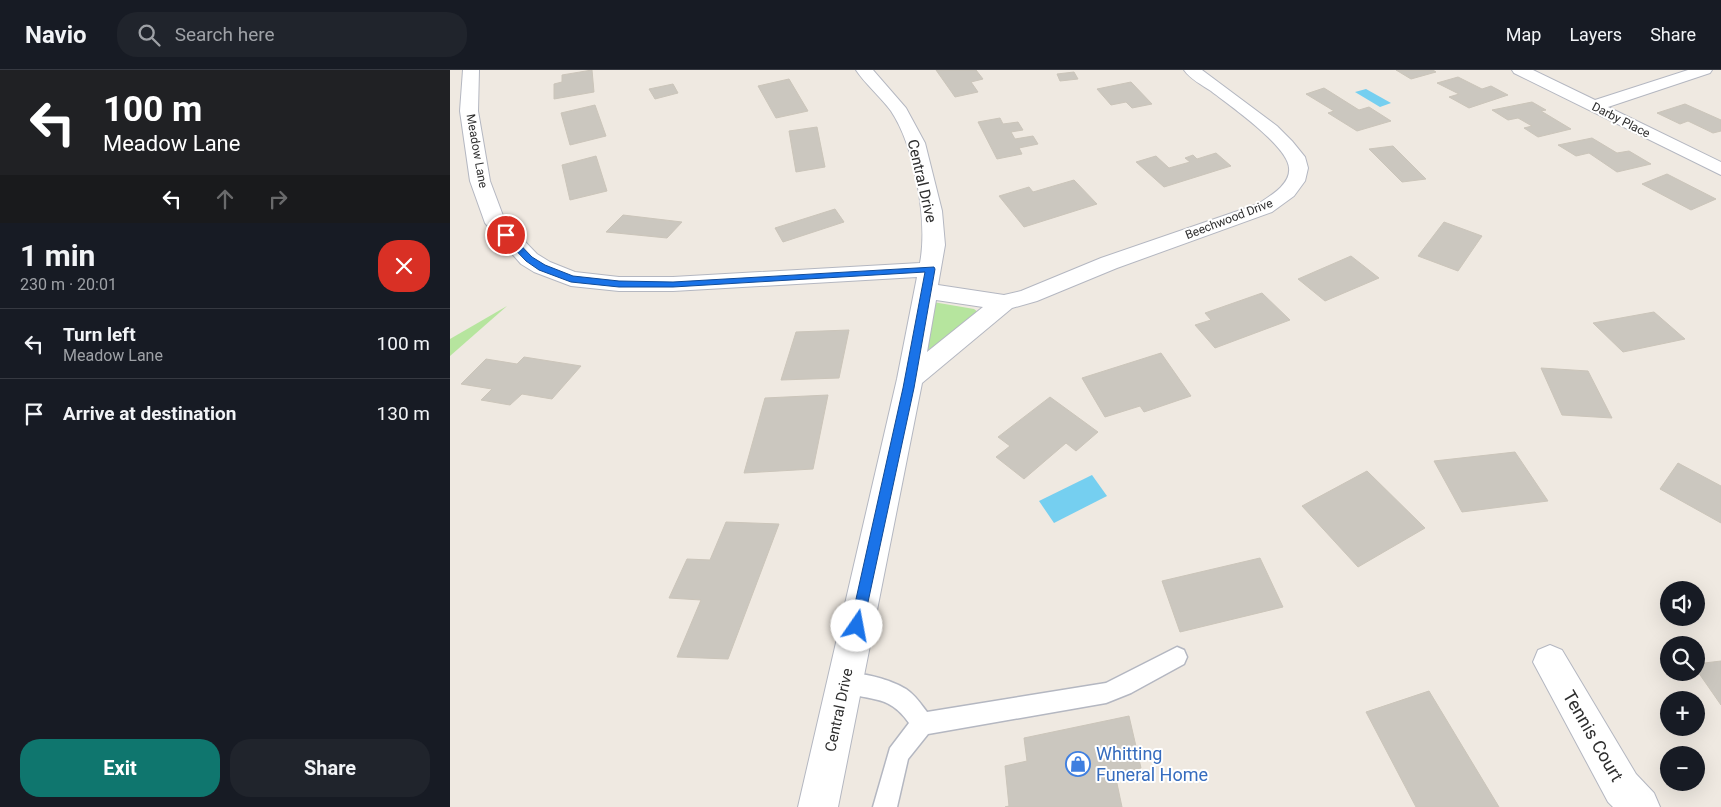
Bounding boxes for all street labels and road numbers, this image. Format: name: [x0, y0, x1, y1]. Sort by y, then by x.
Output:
street label: Darby Place: [1590, 99, 1652, 141]
street label: Meadow Lane: [464, 113, 490, 189]
street label: Central Drive: [904, 138, 940, 224]
street label: Beechwood Drive: [1183, 196, 1275, 242]
street label: Central Drive: [821, 667, 857, 753]
street label: Tennis Court: [1559, 686, 1628, 785]

